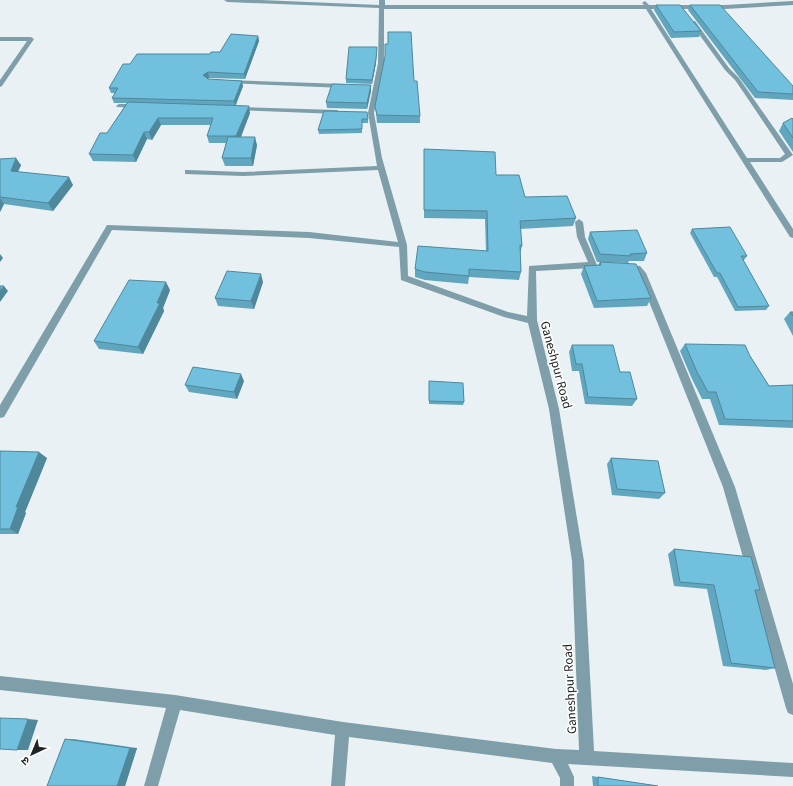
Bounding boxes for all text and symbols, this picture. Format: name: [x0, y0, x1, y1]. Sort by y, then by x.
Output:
street label: Ganeshpur Road: [536, 319, 576, 411]
street label: Ganeshpur Road: [559, 644, 581, 734]
north arrow: [12, 734, 52, 774]
text: उ: [17, 753, 33, 768]

